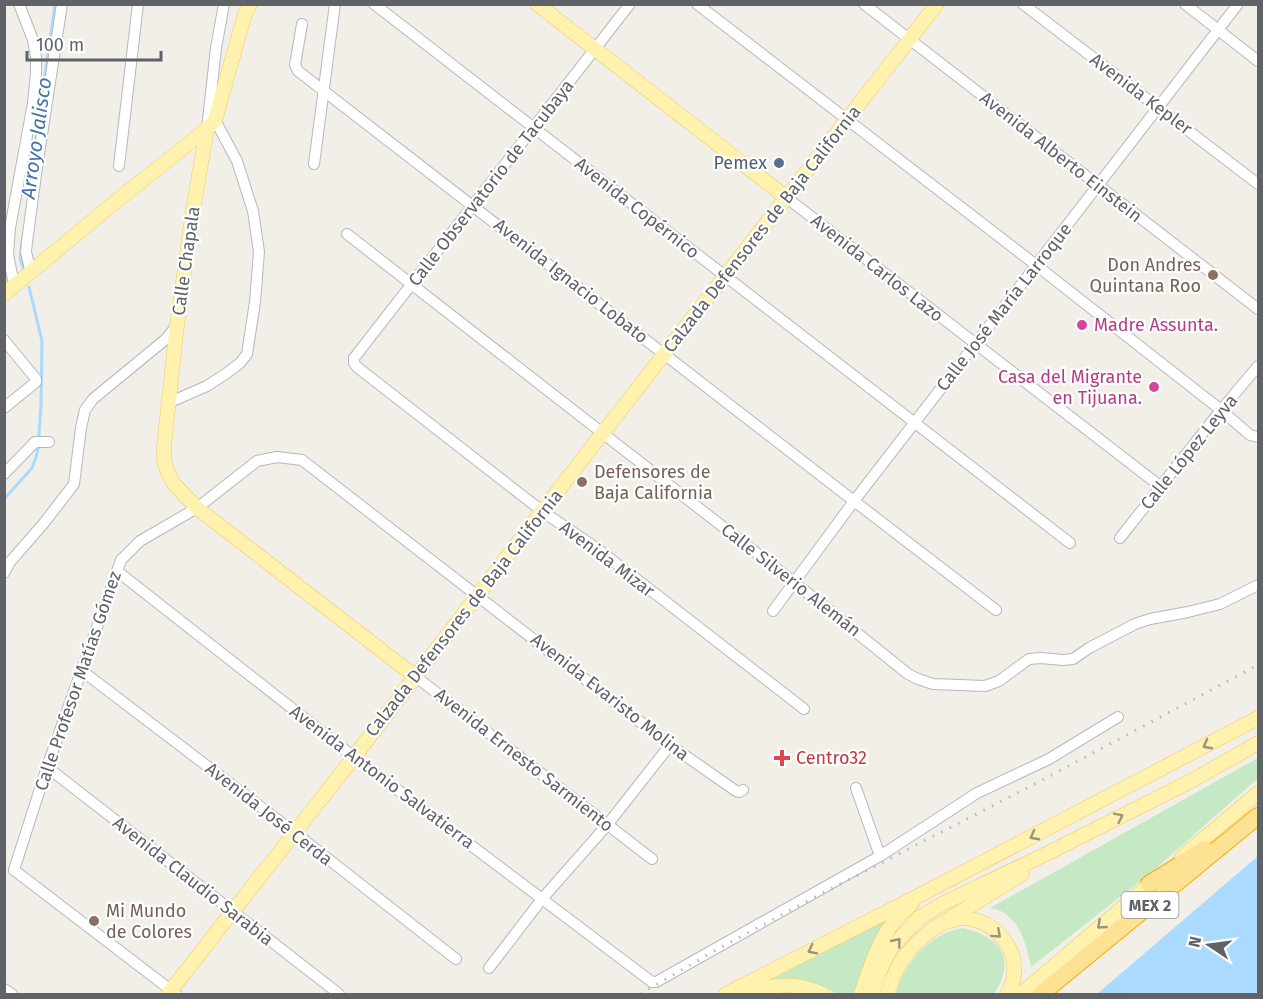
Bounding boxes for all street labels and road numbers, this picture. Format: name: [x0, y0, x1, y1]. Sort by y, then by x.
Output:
street label: Avenida Kepler: [1085, 48, 1197, 140]
street label: Calle Observatorio de Tacubaya: [403, 75, 579, 291]
street label: Avenida Alberto Einstein: [976, 87, 1146, 227]
street label: Calzada Defensores de Baja California: [659, 101, 865, 357]
street label: Avenida Copérnico: [570, 153, 704, 263]
street label: Calle Chapala: [167, 205, 205, 317]
street label: Avenida Carlos Lazo: [806, 209, 948, 327]
street label: Avenida Ignacio Lobato: [489, 214, 653, 348]
street label: Calle José María Larroque: [931, 219, 1077, 395]
street label: Calle López Leyva: [1136, 390, 1242, 514]
street label: Calzada Defensores de Baja California: [361, 485, 567, 741]
street label: Avenida Mizar: [555, 516, 659, 602]
street label: Calle Silverio Alemán: [717, 519, 865, 641]
street label: Calle Profesor Matías Gómez: [30, 568, 126, 794]
street label: Avenida Evaristo Molina: [527, 628, 693, 766]
street label: Avenida Ernesto Sarmiento: [430, 683, 618, 837]
street label: Avenida Antonio Salvatierra: [285, 700, 479, 854]
street label: Avenida José Cerda: [201, 758, 337, 870]
street label: Avenida Claudio Sarabia: [108, 812, 278, 950]
road number: MEX 2: [1122, 892, 1178, 918]

